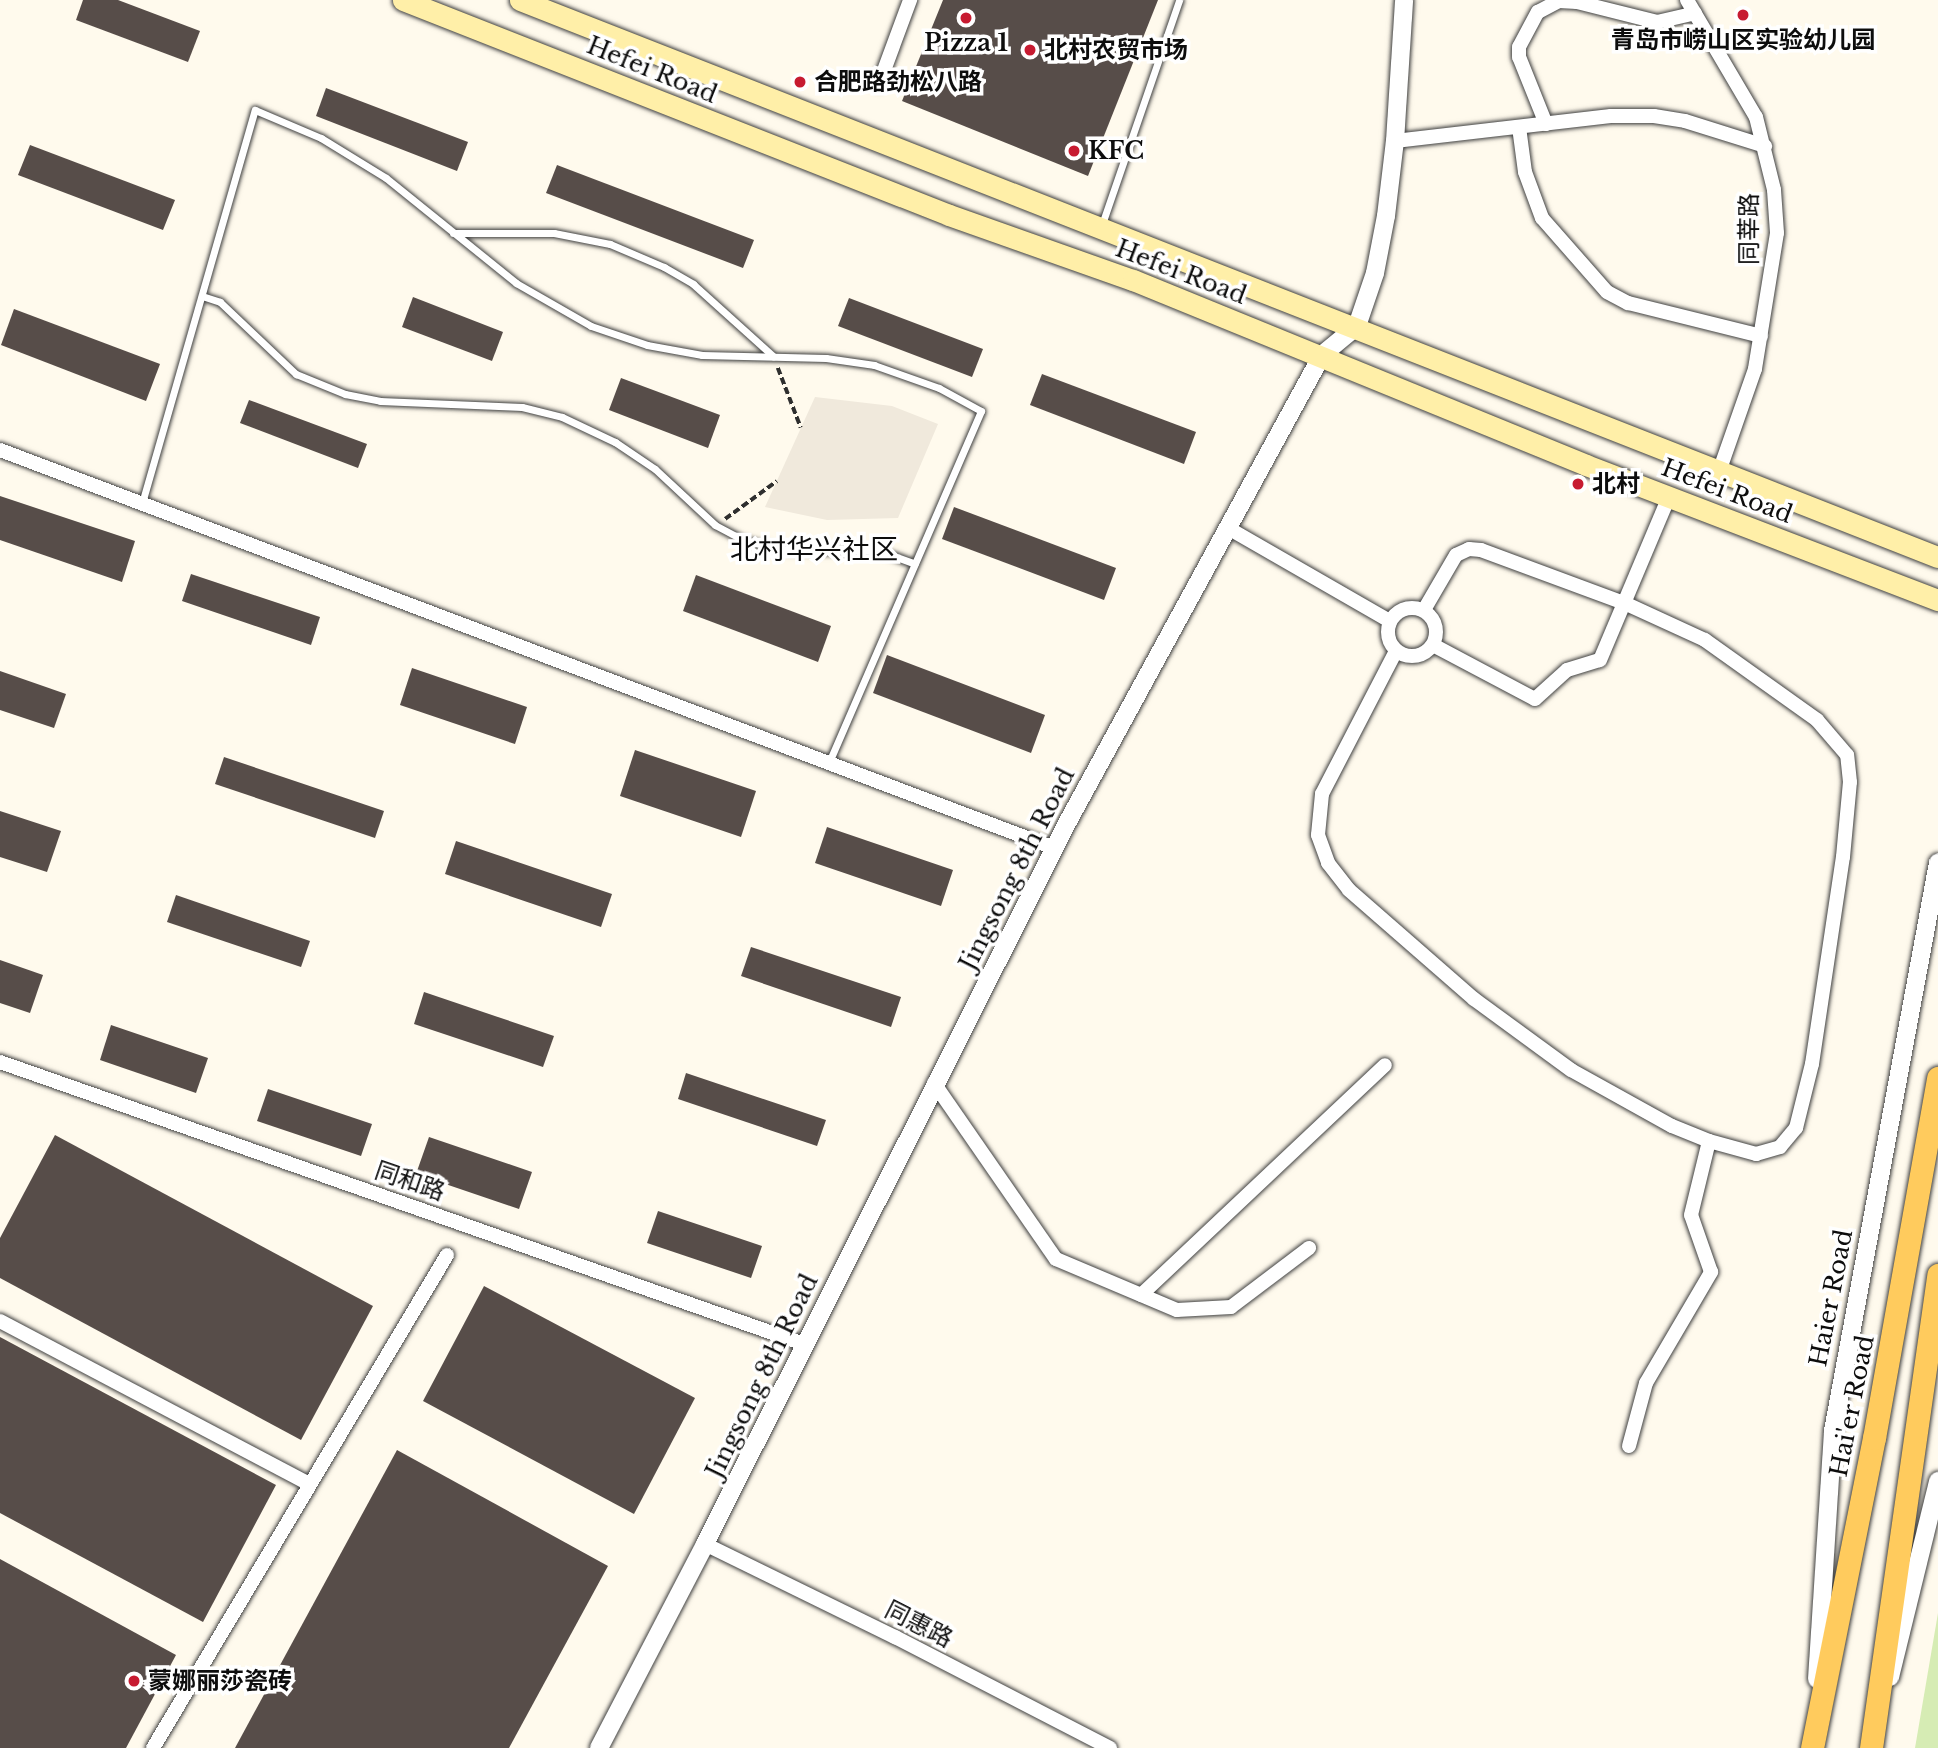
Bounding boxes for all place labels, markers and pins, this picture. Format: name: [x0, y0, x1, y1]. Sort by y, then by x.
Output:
marker: 青岛市崂山区实验幼儿园: [1735, 7, 1751, 23]
marker: Pizza 1: [958, 10, 974, 26]
place label: 青岛市崂山区实验幼儿园: [1611, 26, 1875, 54]
place label: Pizza 1: [924, 29, 1008, 57]
place label: 北村农贸市场: [1044, 36, 1188, 64]
marker: 北村农贸市场: [1022, 42, 1038, 58]
place label: 合肥路劲松八路: [814, 68, 982, 96]
marker: 合肥路劲松八路: [792, 74, 808, 90]
place label: KFC: [1088, 137, 1144, 165]
marker: KFC: [1066, 143, 1082, 159]
place label: 北村: [1592, 470, 1640, 498]
marker: 北村: [1570, 476, 1586, 492]
place label: 蒙娜丽莎瓷砖: [148, 1667, 292, 1695]
marker: 蒙娜丽莎瓷砖: [126, 1673, 142, 1689]

